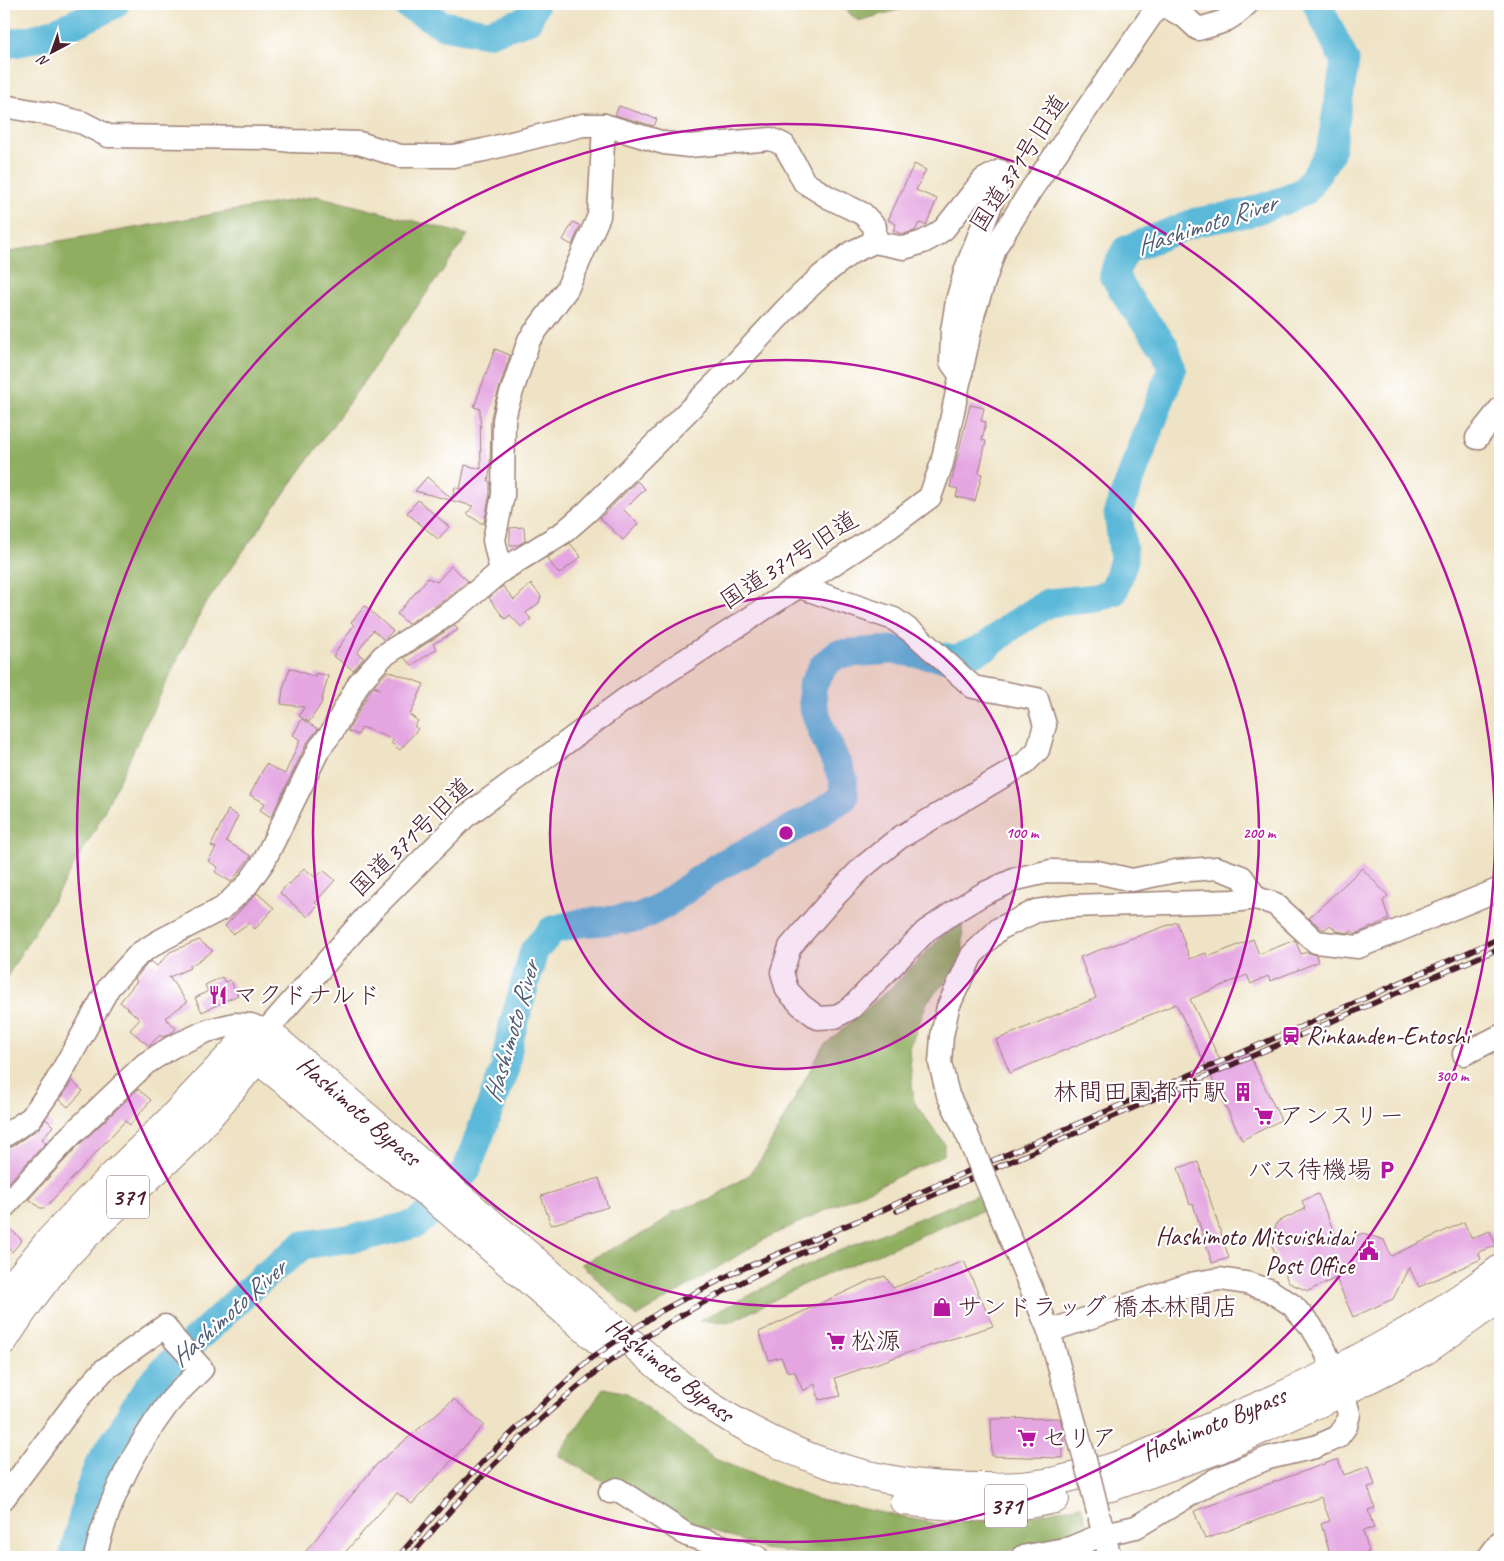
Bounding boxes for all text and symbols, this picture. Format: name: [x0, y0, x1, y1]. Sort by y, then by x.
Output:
north arrow: [28, 28, 78, 78]
text: N: [33, 51, 53, 71]
street label: 国道371号旧道: [962, 88, 1076, 238]
water label: Hashimoto River: [1132, 185, 1284, 262]
street label: 国道371号旧道: [714, 503, 864, 617]
street label: 国道371号旧道: [343, 770, 479, 904]
centre of rings: [777, 824, 795, 842]
text: 100 m: [1006, 824, 1040, 843]
text: 200 m: [1243, 824, 1277, 843]
water label: Hashimoto River: [475, 954, 548, 1106]
place label: マクドナルド: [233, 979, 381, 1011]
restaurant icon: マクドナルド: [207, 984, 229, 1006]
place label: Rinkanden-Entoshi: [1306, 1020, 1473, 1052]
station icon: Rinkanden-Entoshi: [1280, 1025, 1302, 1047]
street label: Hashimoto Bypass: [291, 1049, 429, 1175]
text: 300 m: [1436, 1067, 1470, 1086]
place label: 林間田園都市駅: [1053, 1076, 1228, 1108]
building icon: 林間田園都市駅: [1232, 1081, 1254, 1103]
place label: アンスリー: [1279, 1100, 1404, 1132]
supermarket icon: アンスリー: [1253, 1105, 1275, 1127]
place label: バス待機場: [1247, 1154, 1372, 1186]
parking icon: バス待機場: [1376, 1159, 1398, 1181]
road number: 371: [107, 1176, 149, 1218]
place label: Hashimoto Mitsuishidai Post Office: [1156, 1221, 1357, 1282]
public building icon: Hashimoto Mitsuishidai Post Office: [1358, 1240, 1380, 1262]
water label: Hashimoto River: [163, 1249, 296, 1374]
place label: サンドラッグ 橋本林間店: [957, 1291, 1238, 1323]
shop icon: サンドラッグ 橋本林間店: [931, 1296, 953, 1318]
street label: Hashimoto Bypass: [600, 1310, 742, 1431]
place label: 松源: [851, 1325, 901, 1357]
supermarket icon: 松源: [825, 1330, 847, 1352]
street label: Hashimoto Bypass: [1137, 1378, 1293, 1469]
place label: セリア: [1042, 1422, 1117, 1454]
supermarket icon: セリア: [1016, 1427, 1038, 1449]
road number: 371: [985, 1484, 1027, 1528]

